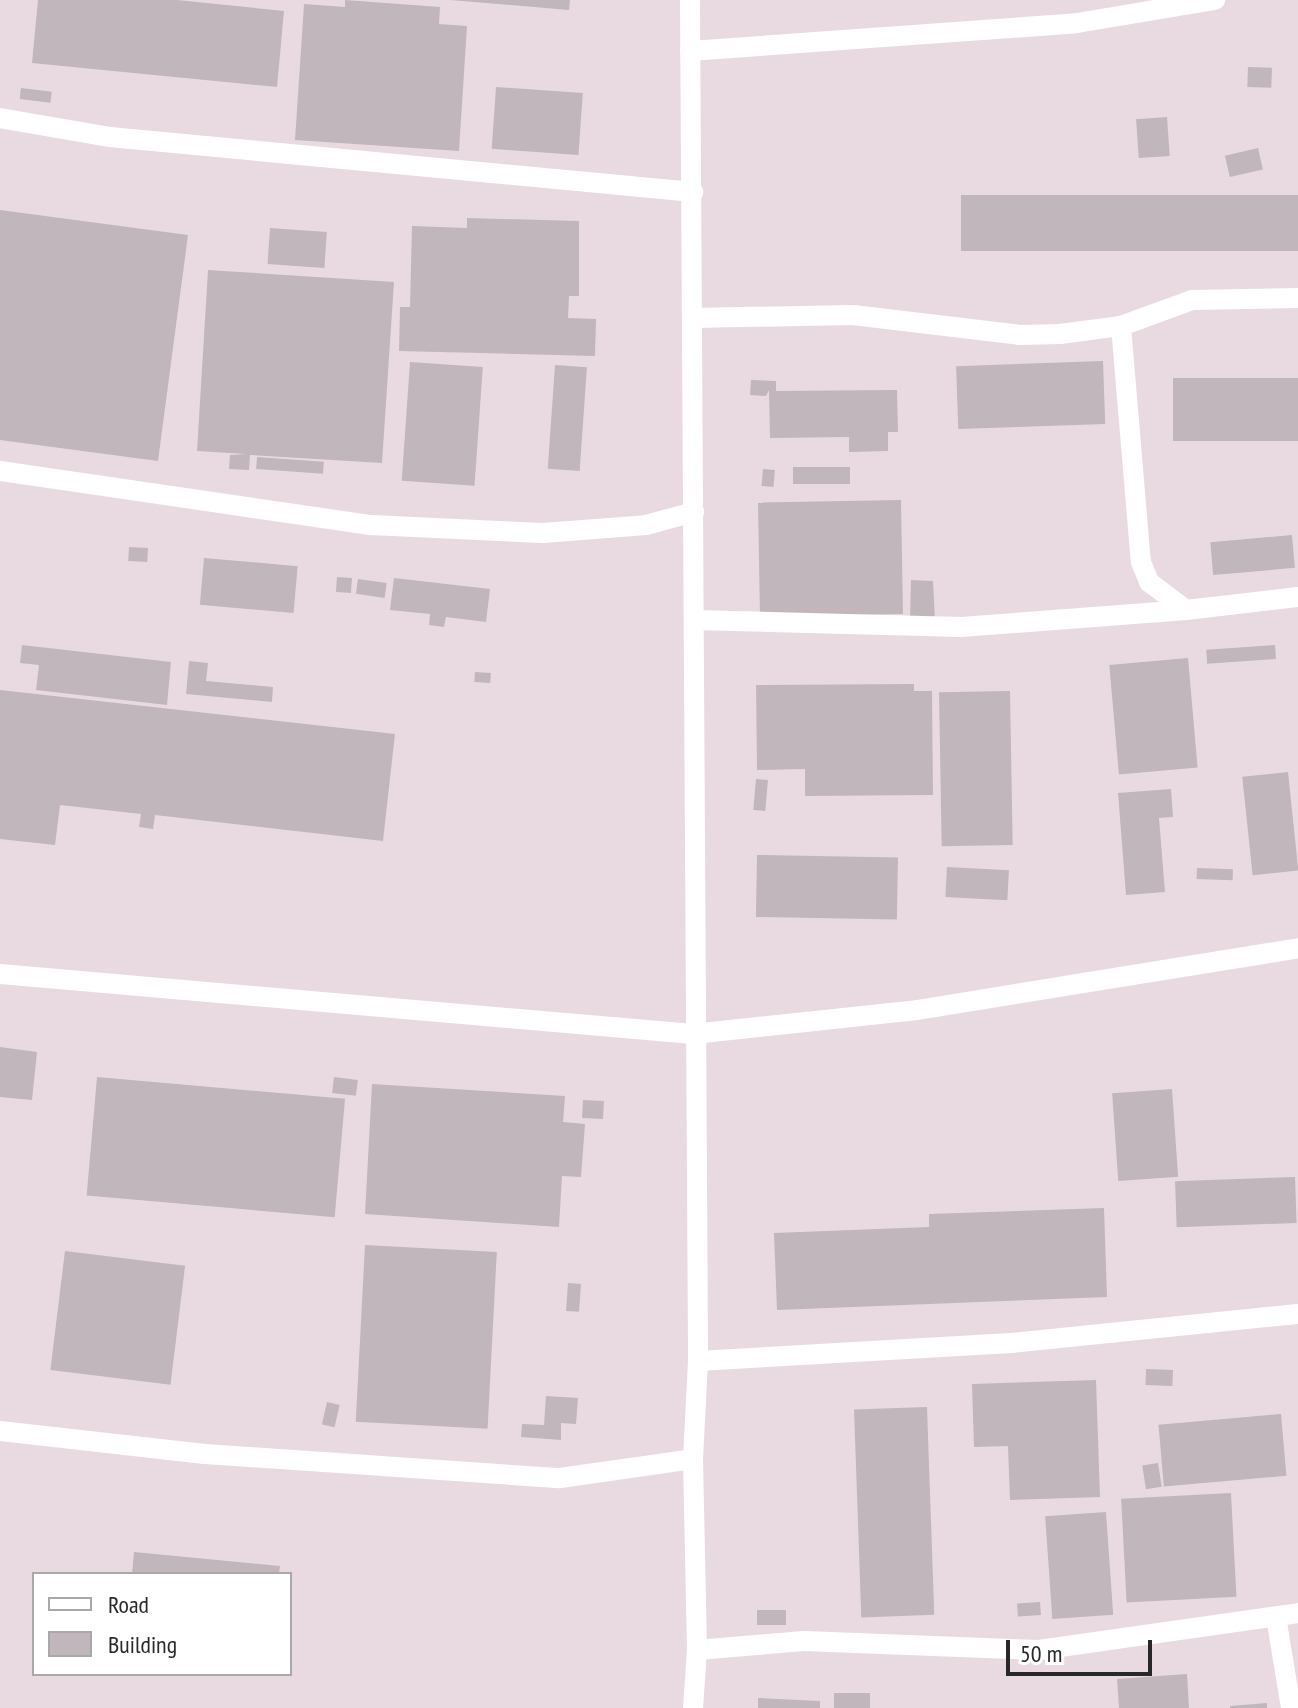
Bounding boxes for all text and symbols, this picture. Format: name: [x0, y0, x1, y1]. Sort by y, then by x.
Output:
legend: [32, 1572, 292, 1676]
text: Road: [108, 1589, 149, 1620]
scale bar: [1010, 1624, 1156, 1674]
text: Building: [108, 1629, 177, 1660]
text: 50 m: [1020, 1638, 1062, 1669]

